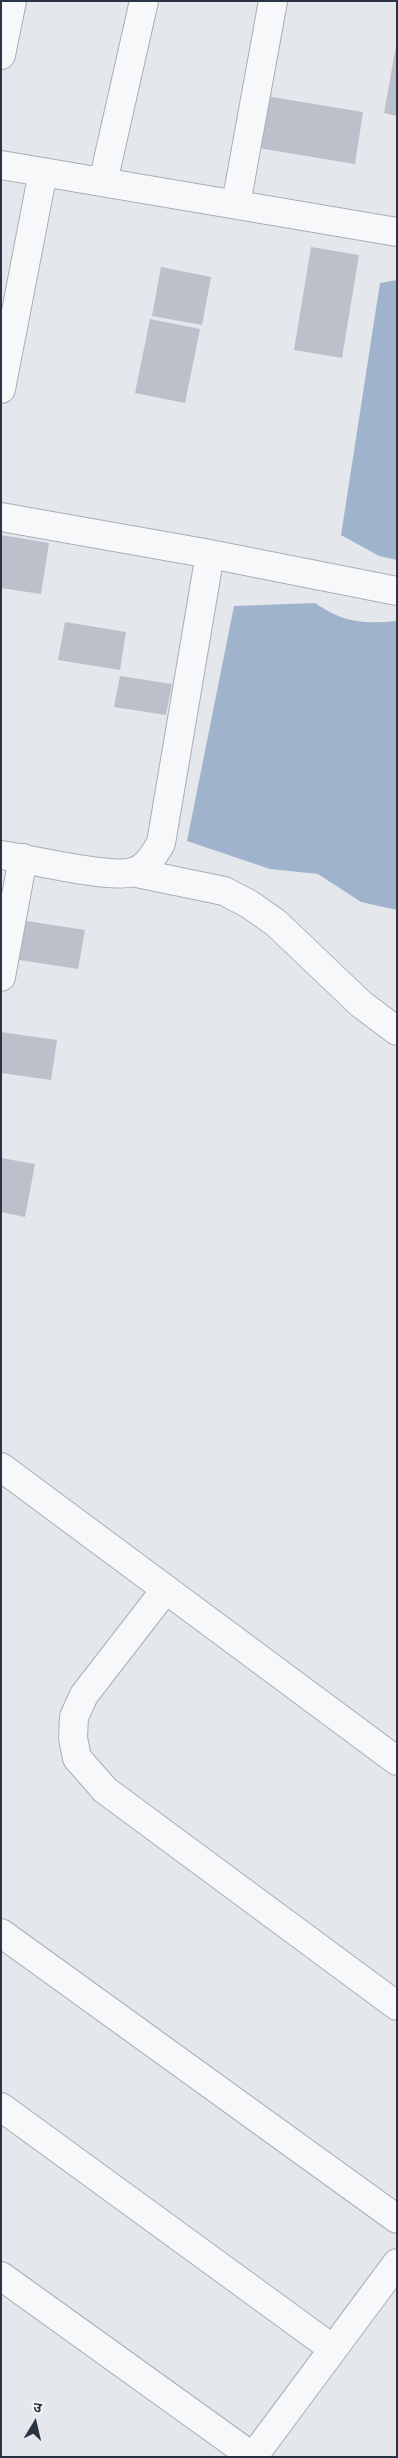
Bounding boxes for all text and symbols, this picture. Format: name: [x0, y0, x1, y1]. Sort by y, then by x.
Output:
north arrow: [10, 2398, 60, 2448]
text: उ: [32, 2399, 43, 2417]

